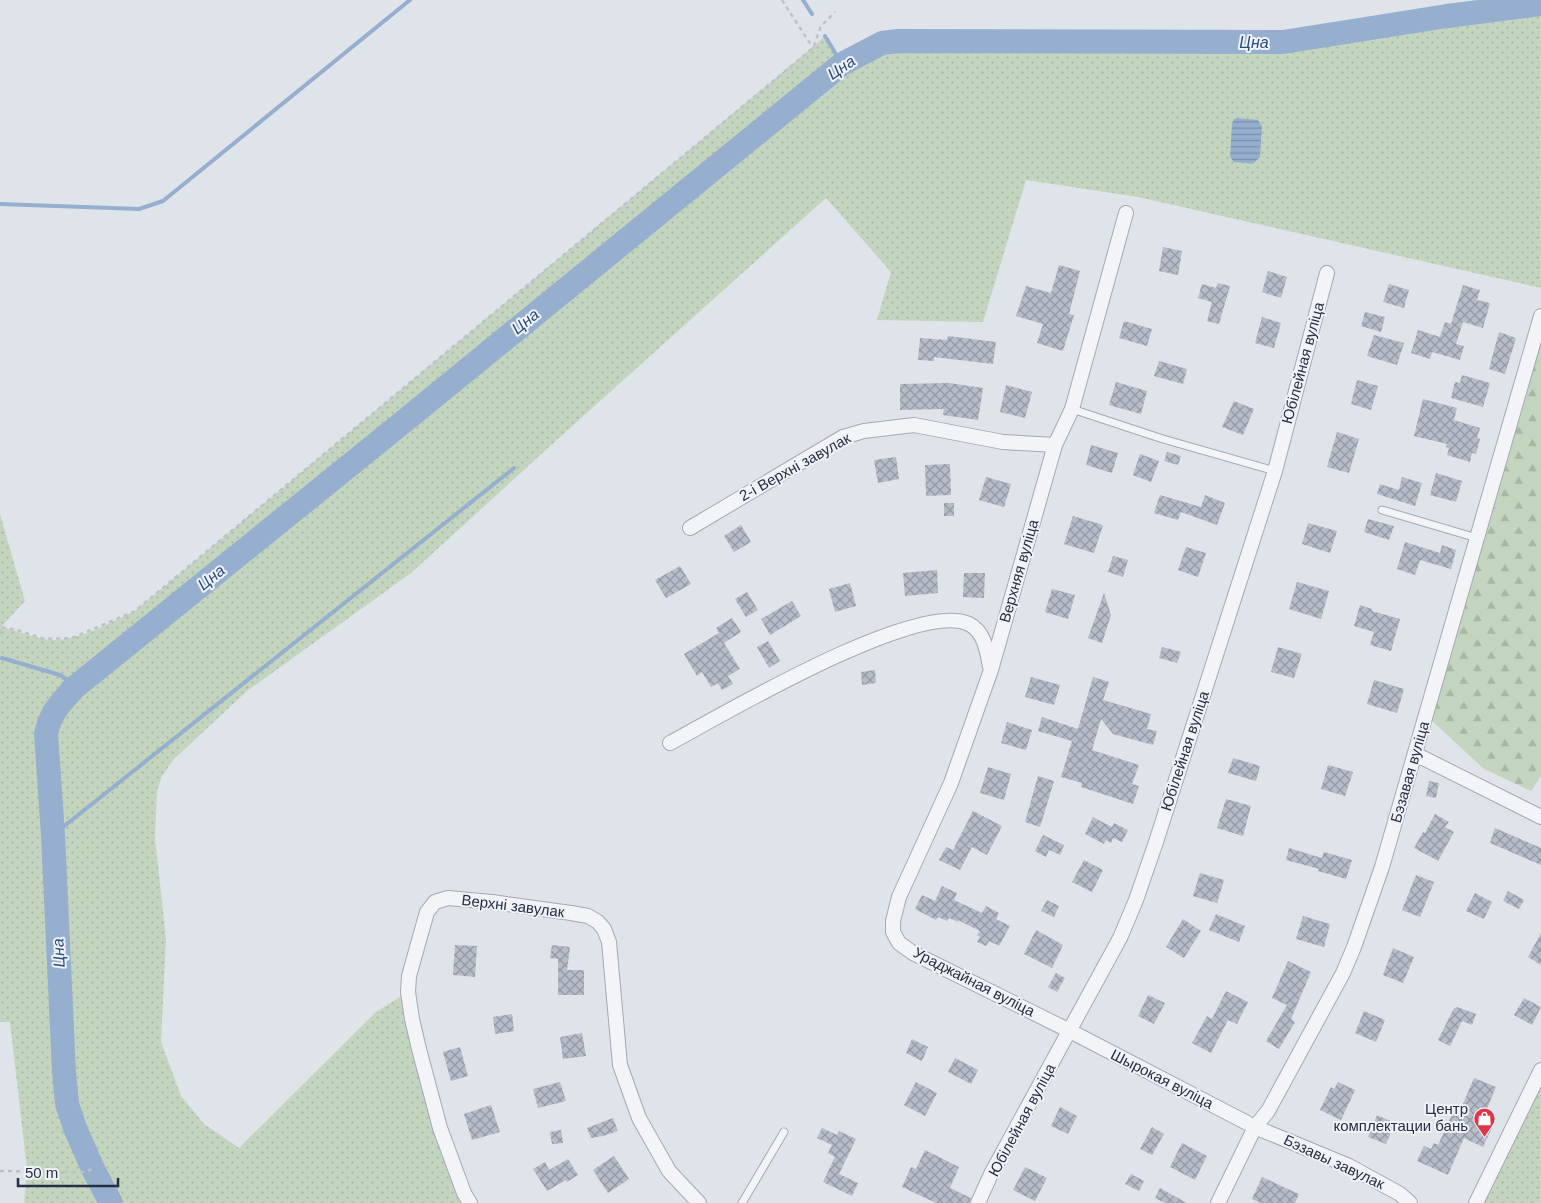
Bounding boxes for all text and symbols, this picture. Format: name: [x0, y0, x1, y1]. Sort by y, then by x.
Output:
water label: Цна: [1239, 34, 1269, 51]
water label: Цна: [824, 52, 858, 83]
street label: Юбілейная вуліца: [1278, 300, 1327, 426]
water label: Цна: [509, 305, 542, 337]
street label: 2-і Верхні завулак: [736, 429, 854, 504]
street label: Верхняя вуліца: [996, 517, 1042, 624]
water label: Цна: [195, 561, 228, 593]
street label: Юбілейная вуліца: [1157, 688, 1212, 813]
street label: Бэзавая вуліца: [1387, 719, 1432, 825]
street label: Верхні завулак: [461, 891, 566, 920]
water label: Цна: [49, 938, 68, 968]
street label: Ураджайная вуліца: [911, 944, 1038, 1020]
street label: Шырокая вуліца: [1108, 1045, 1217, 1112]
street label: Юбілейная вуліца: [985, 1060, 1059, 1179]
place label: Центр комплектации бань: [1333, 1100, 1468, 1134]
shop icon: Центр комплектации бань: [1472, 1106, 1496, 1137]
street label: Бэзавы завулак: [1281, 1131, 1388, 1192]
scale bar: [18, 1156, 118, 1188]
text: 50 m: [25, 1164, 58, 1181]

